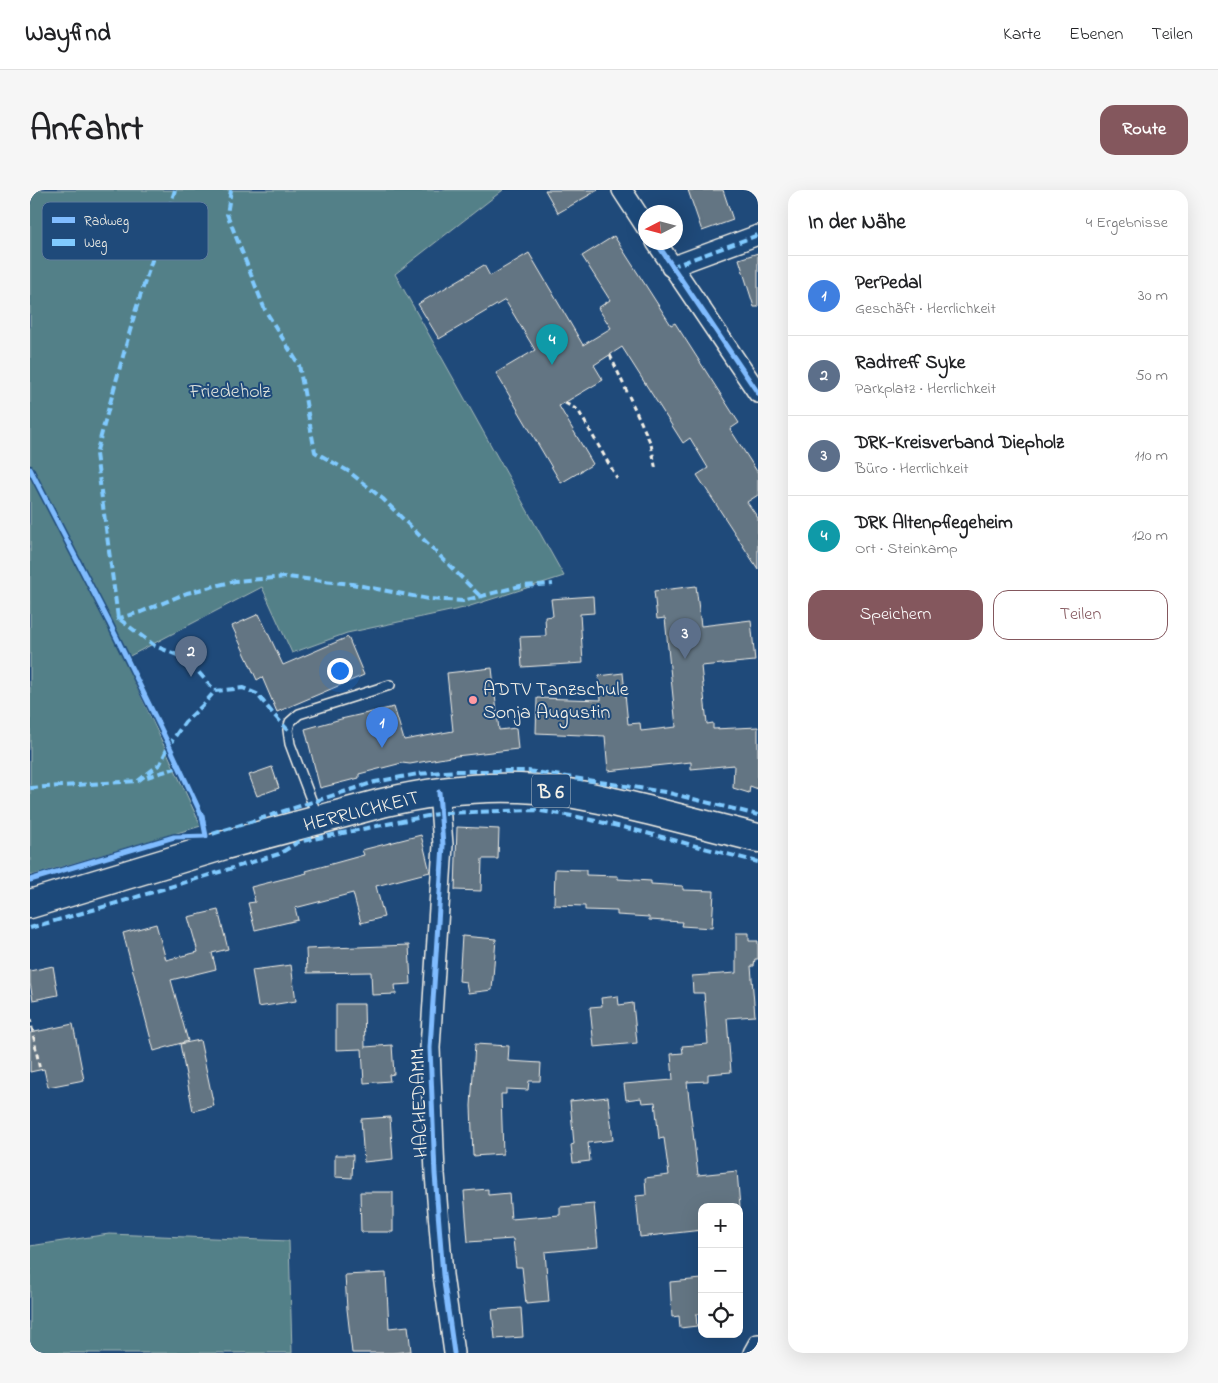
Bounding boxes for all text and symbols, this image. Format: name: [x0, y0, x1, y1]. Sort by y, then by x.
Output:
text: Wayfind: [25, 17, 111, 52]
text: Karte: [1003, 22, 1041, 48]
text: Ebenen: [1069, 22, 1123, 48]
text: Teilen: [1151, 22, 1193, 48]
text: Anfahrt: [30, 105, 143, 156]
button: Route: [1100, 105, 1188, 155]
legend: [42, 202, 208, 260]
north arrow: [638, 205, 683, 250]
text: In der Nähe: [808, 208, 906, 238]
text: Radweg: [84, 211, 129, 233]
text: 4 Ergebnisse: [1086, 211, 1168, 235]
text: Weg: [84, 233, 107, 255]
text: PerPedal: [855, 270, 922, 297]
text: 1: [821, 284, 827, 308]
text: 30 m: [1138, 284, 1168, 308]
text: Geschäft · Herrlichkeit: [855, 297, 996, 321]
pin: 4: [536, 324, 568, 365]
text: Radtreff Syke: [855, 350, 965, 377]
text: 2: [820, 364, 828, 388]
text: 50 m: [1136, 364, 1168, 388]
text: Parkplatz · Herrlichkeit: [855, 377, 996, 401]
park label: Friedeholz: [188, 378, 271, 407]
text: DRK-Kreisverband Diepholz: [855, 430, 1064, 457]
text: 3: [821, 444, 827, 468]
text: 110 m: [1134, 444, 1168, 468]
text: Büro · Herrlichkeit: [855, 457, 969, 481]
text: DRK Altenpflegeheim: [855, 510, 1013, 537]
text: 4: [821, 524, 827, 548]
text: 120 m: [1132, 524, 1168, 548]
text: Ort · Steinkamp: [855, 537, 958, 561]
button: Speichern: [808, 590, 983, 640]
button: Teilen: [993, 590, 1168, 640]
pin: 3: [669, 618, 701, 659]
pin: 2: [175, 636, 207, 677]
your location: [327, 658, 353, 684]
place label: ADTV Tanzschule Sonja Augustin: [483, 676, 629, 729]
marker: ADTV Tanzschule Sonja Augustin: [467, 694, 479, 706]
pin: 1: [366, 707, 398, 748]
road number: B 6: [532, 774, 570, 808]
street label: HERRLICHKEIT: [301, 784, 423, 841]
street label: HACHEDAMM: [404, 1047, 437, 1158]
map controls: [698, 1203, 743, 1338]
button: +: [698, 1203, 743, 1248]
button: −: [698, 1248, 743, 1293]
button: locate: [698, 1293, 743, 1338]

